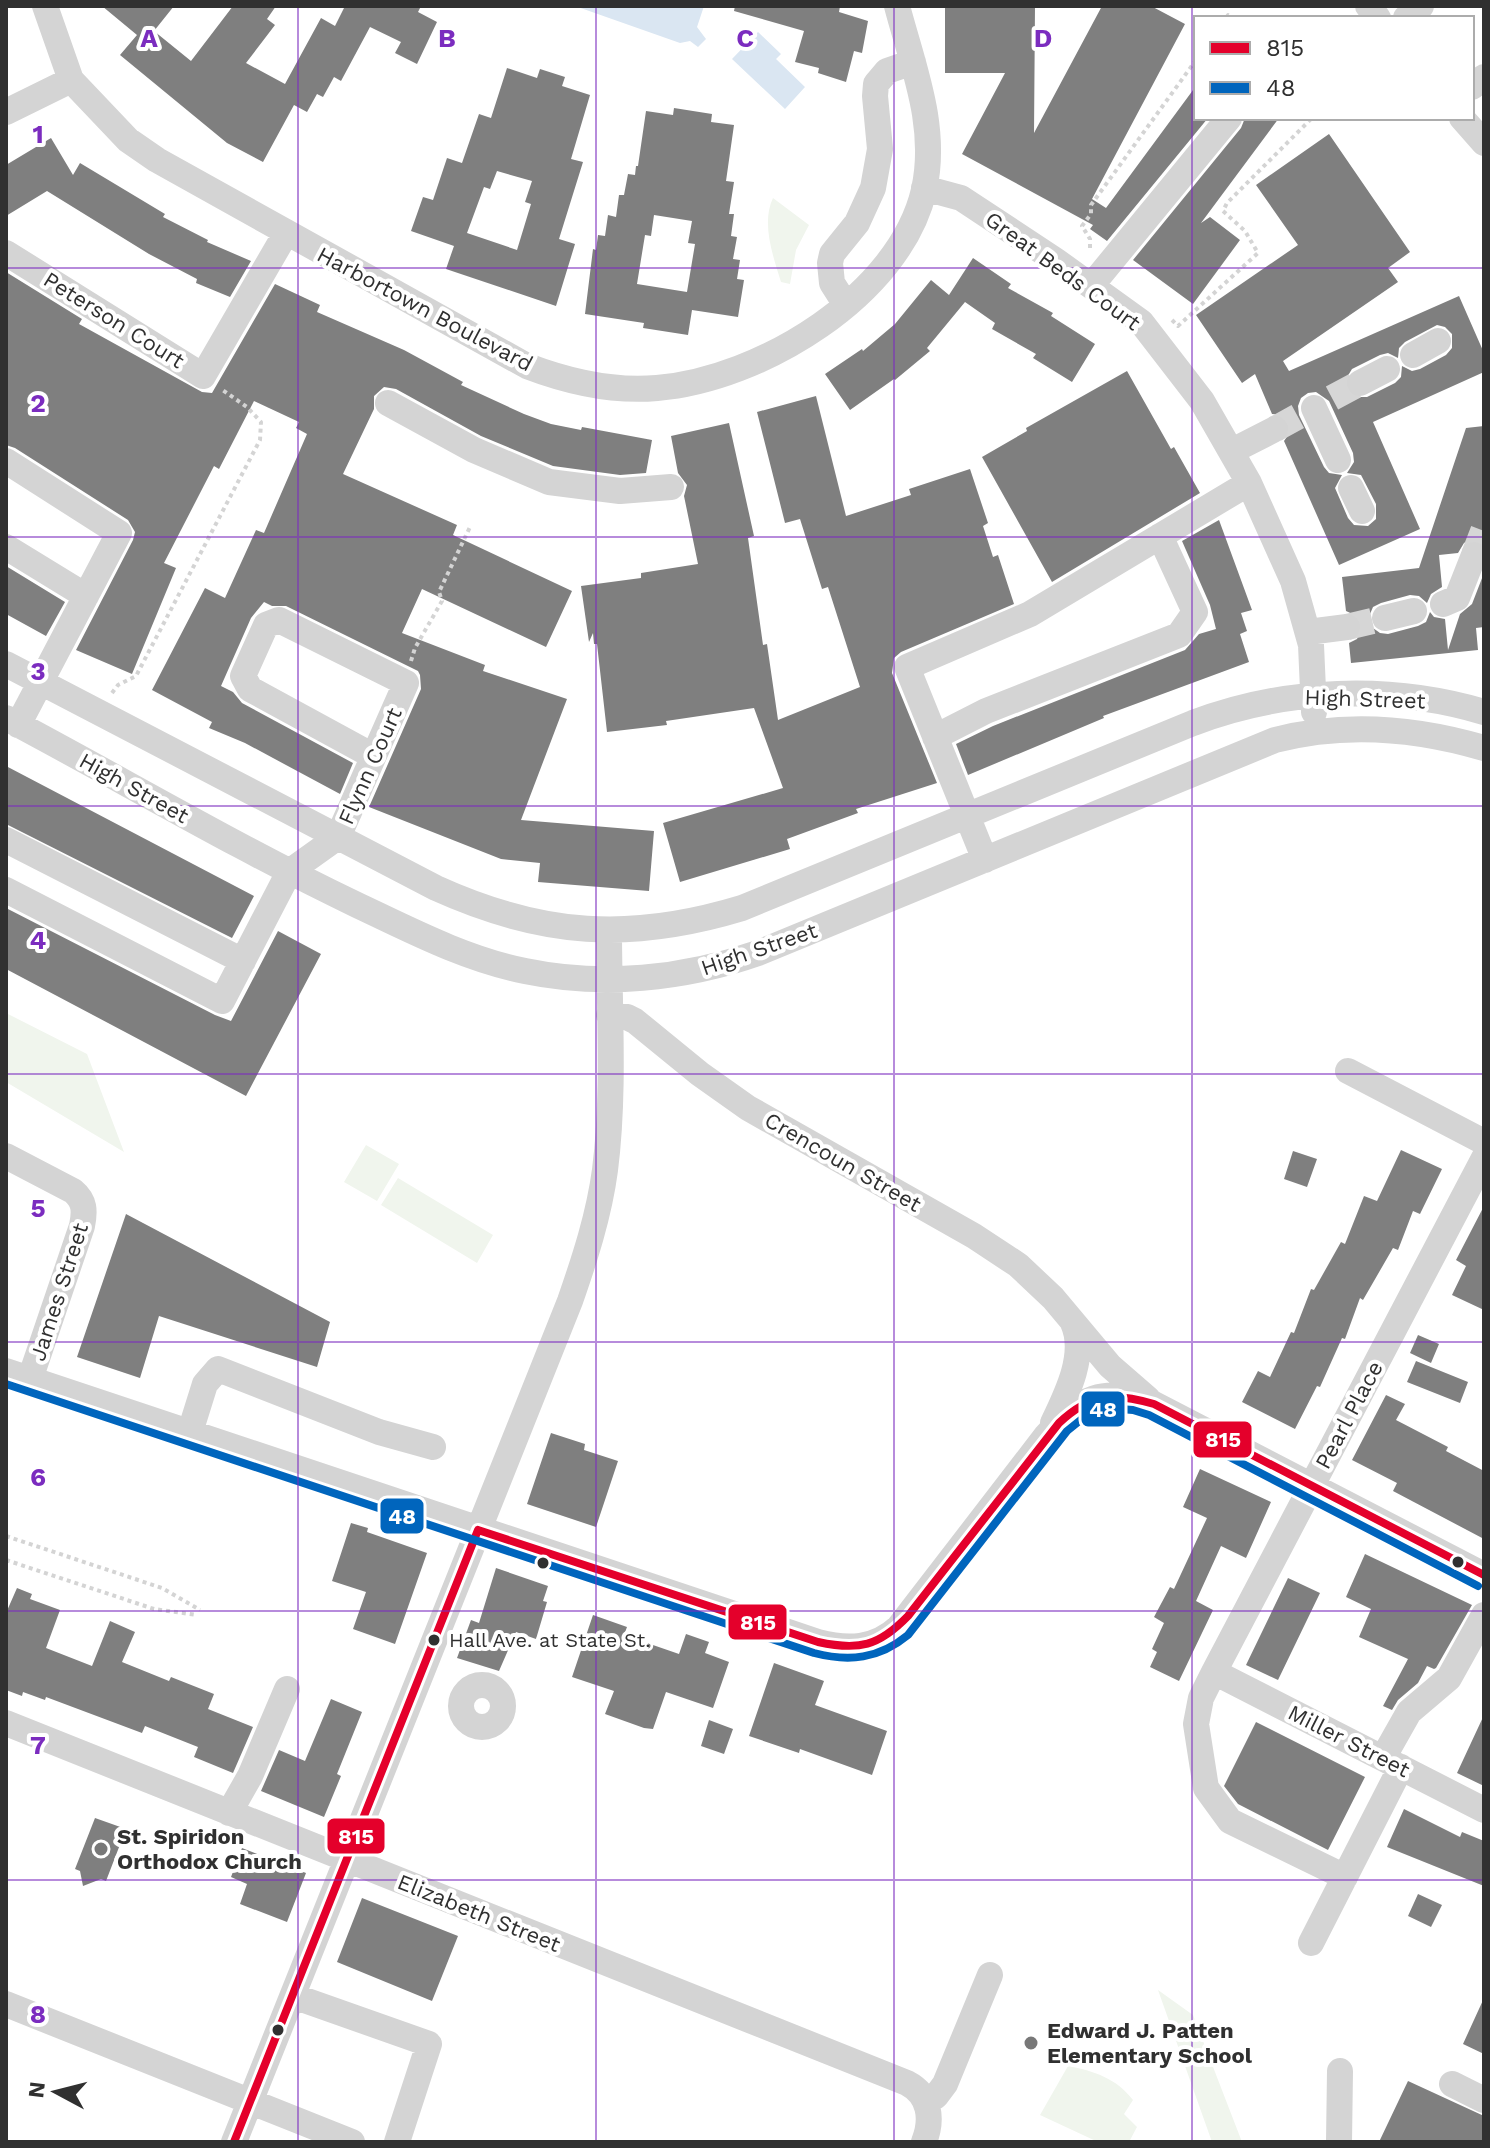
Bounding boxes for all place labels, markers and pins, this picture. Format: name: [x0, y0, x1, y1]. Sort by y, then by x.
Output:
unlabelled marker: [1450, 1554, 1466, 1570]
unlabelled marker: [535, 1555, 551, 1571]
place label: Hall Ave. at State St.: [449, 1628, 651, 1652]
marker: Hall Ave. at State St.: [426, 1632, 442, 1648]
place label: St. Spiridon Orthodox Church: [117, 1824, 302, 1874]
marker: St. Spiridon Orthodox Church: [92, 1840, 110, 1858]
place label: Edward J. Patten Elementary School: [1047, 2018, 1253, 2068]
unlabelled marker: [270, 2022, 286, 2038]
marker: Edward J. Patten Elementary School: [1022, 2034, 1040, 2052]

